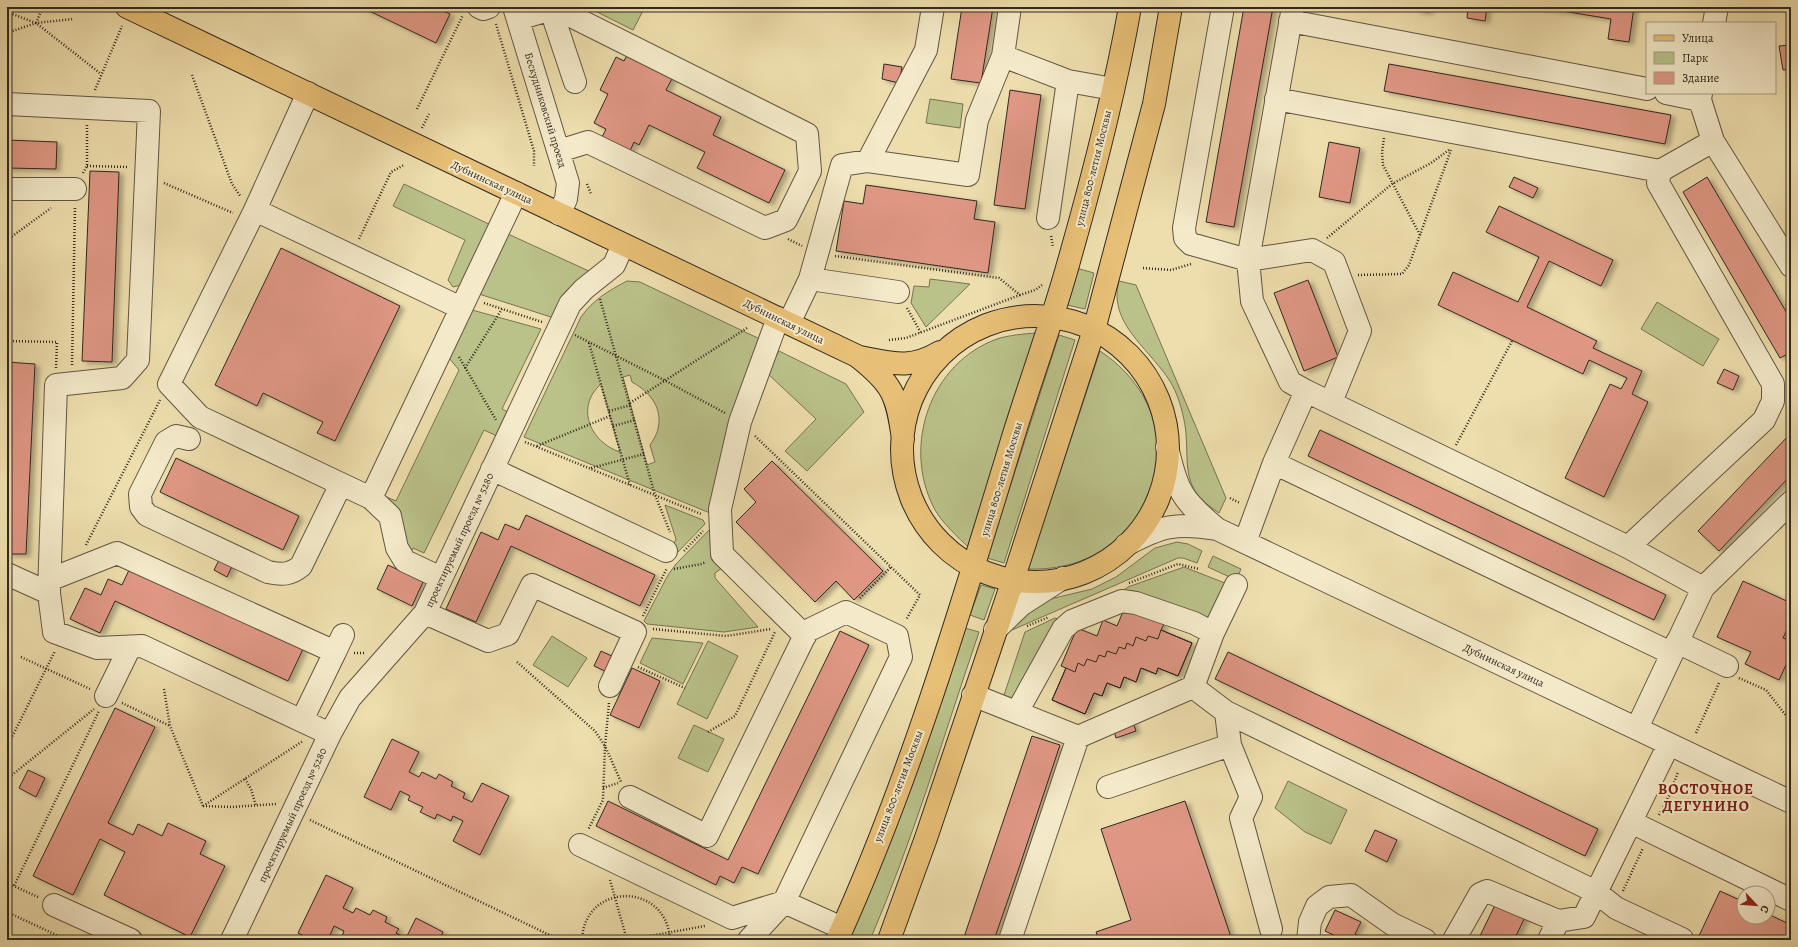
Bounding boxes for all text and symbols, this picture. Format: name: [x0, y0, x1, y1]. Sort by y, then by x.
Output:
legend: [1646, 22, 1776, 94]
text: Улица: [1682, 30, 1714, 46]
text: Парк: [1682, 50, 1708, 66]
street label: Бескудниковский проезд: [521, 51, 570, 170]
text: Здание: [1682, 70, 1719, 86]
street label: улица 800-летия Москвы: [1072, 109, 1115, 228]
street label: Дубнинская улица: [449, 157, 536, 208]
street label: Дубнинская улица: [741, 295, 827, 348]
street label: улица 800-летия Москвы: [977, 420, 1026, 539]
street label: проектируемый проезд № 5280: [422, 470, 497, 610]
street label: Дубнинская улица: [1461, 640, 1548, 691]
street label: улица 800-летия Москвы: [870, 728, 927, 845]
street label: проектируемый проезд № 5280: [255, 745, 330, 885]
district label: ВОСТОЧНОЕ ДЕГУНИНО: [1658, 779, 1754, 816]
north arrow: [1736, 885, 1776, 925]
text: С: [1756, 903, 1773, 916]

